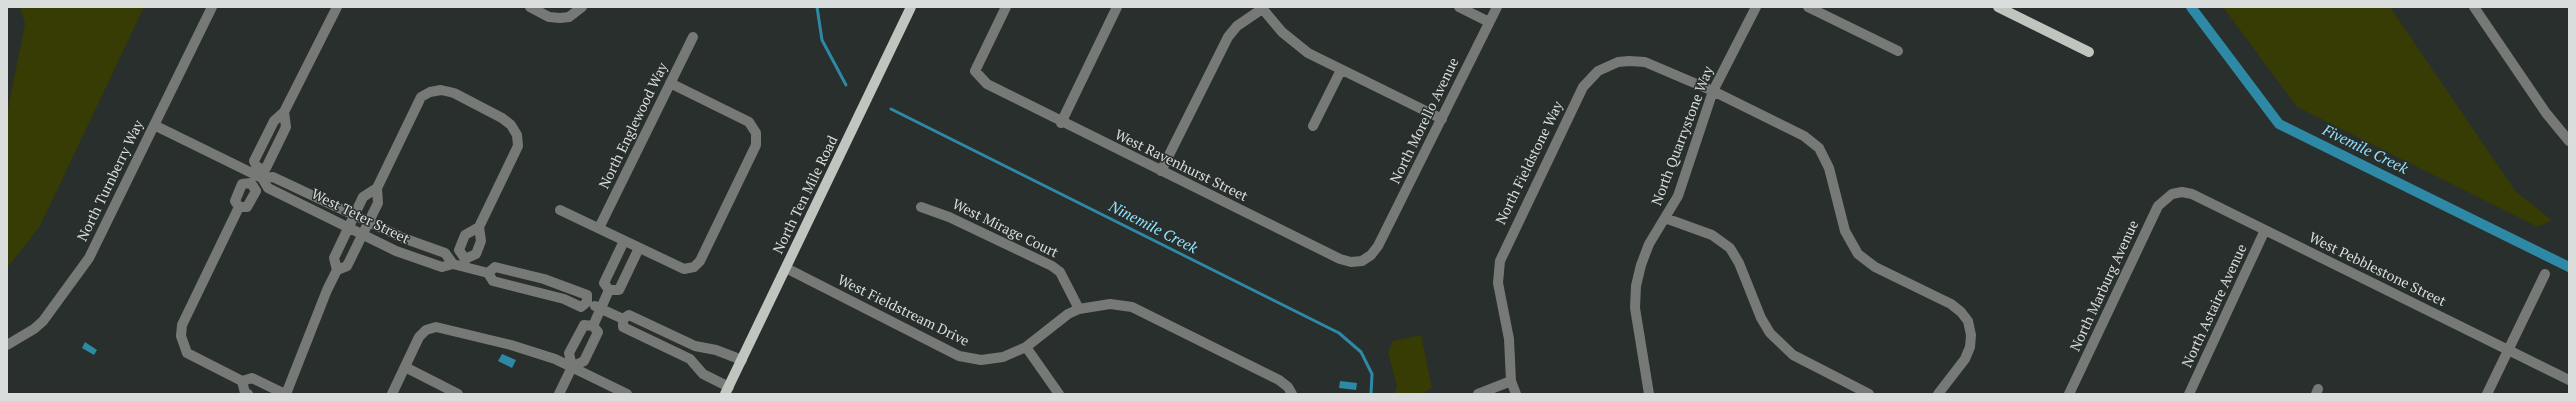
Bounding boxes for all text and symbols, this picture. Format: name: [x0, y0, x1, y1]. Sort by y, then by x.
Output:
street label: North Morello Avenue: [1387, 55, 1463, 187]
street label: North Englewood Way: [596, 60, 672, 192]
street label: North Quarrystone Way: [1649, 64, 1717, 208]
street label: North Fieldstone Way: [1493, 99, 1567, 227]
street label: North Turnberry Way: [74, 118, 148, 244]
water label: Fivemile Creek: [2320, 122, 2410, 178]
street label: West Ravenhurst Street: [1112, 127, 1250, 205]
street label: North Ten Mile Road: [770, 133, 842, 257]
street label: West Teter Street: [308, 186, 412, 248]
street label: West Mirage Court: [949, 196, 1061, 262]
water label: Ninemile Creek: [1106, 198, 1200, 258]
street label: North Marburg Avenue: [2067, 218, 2143, 354]
street label: West Pebblestone Street: [2306, 229, 2448, 311]
street label: North Astaire Avenue: [2179, 242, 2251, 370]
street label: West Fieldstream Drive: [834, 272, 972, 350]

